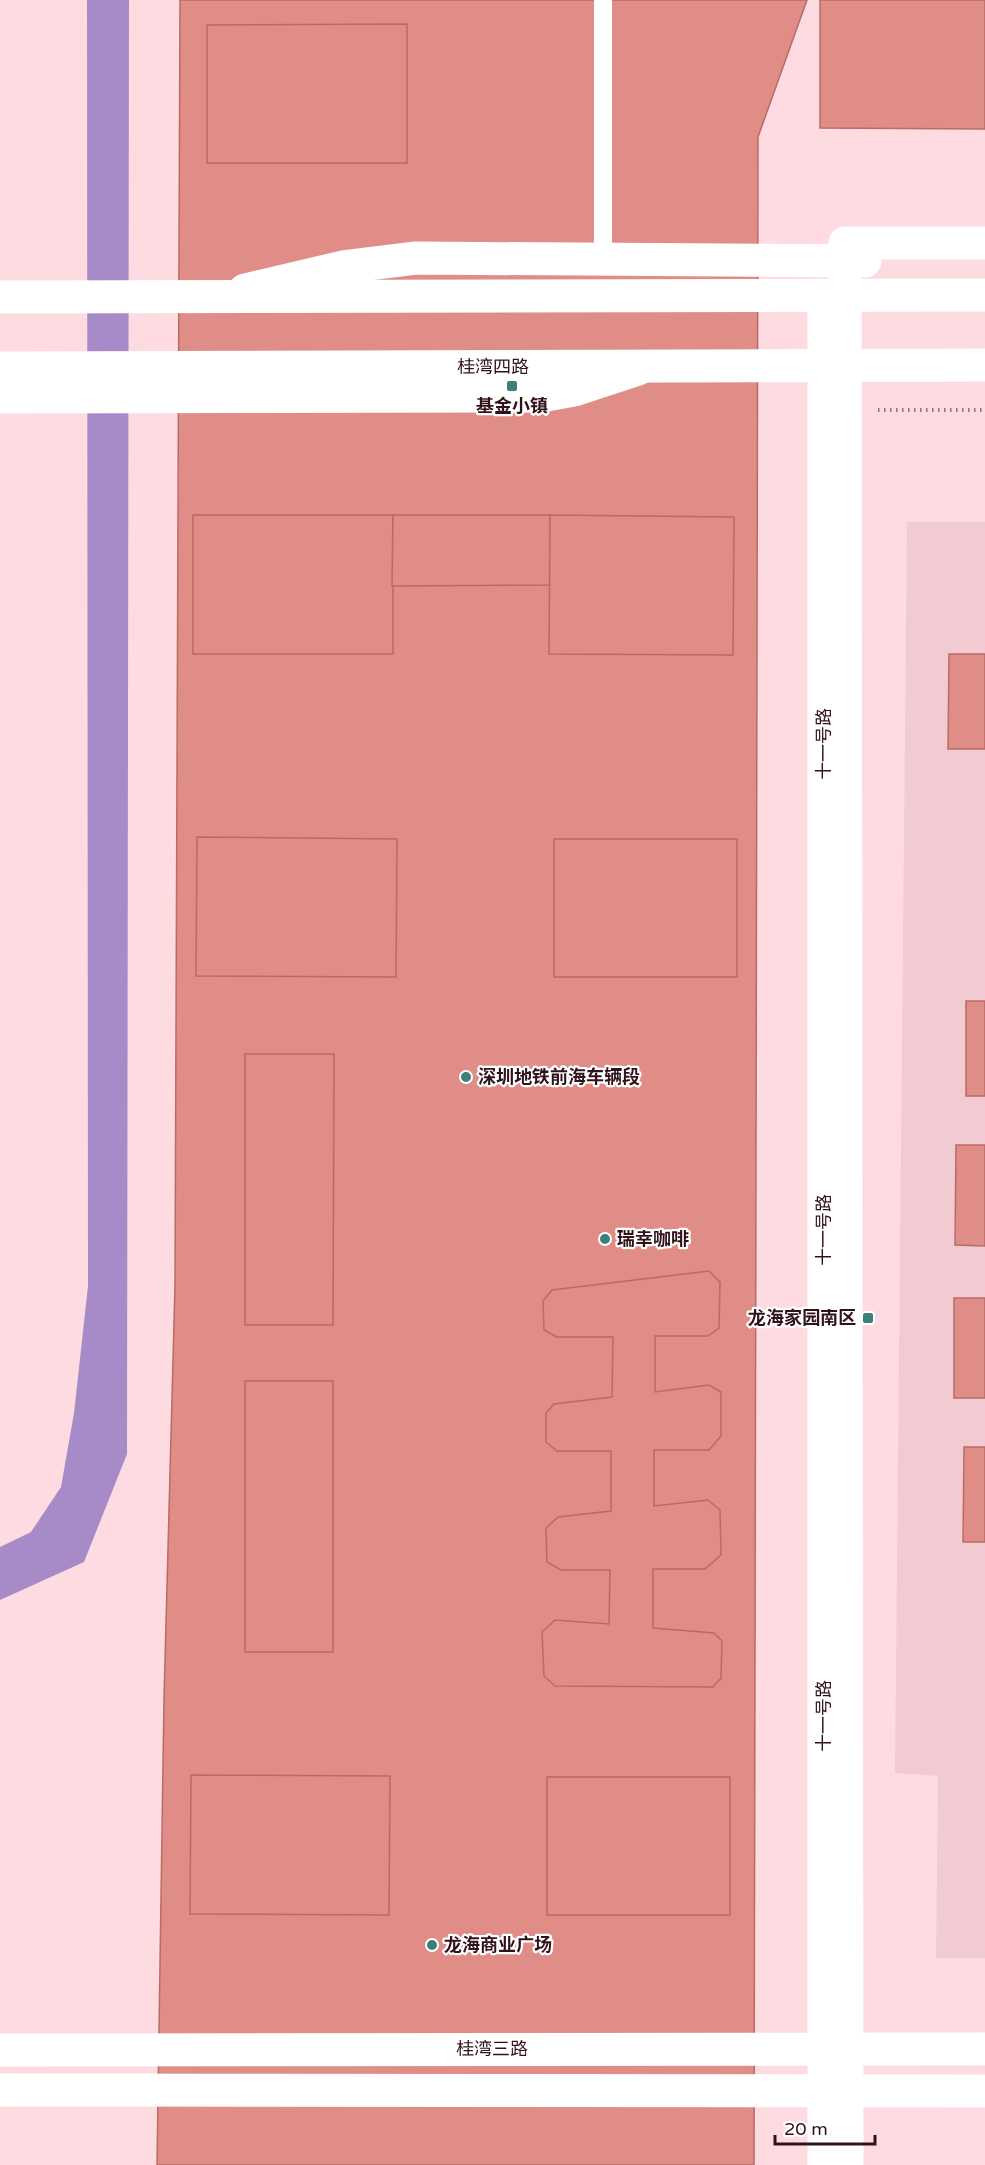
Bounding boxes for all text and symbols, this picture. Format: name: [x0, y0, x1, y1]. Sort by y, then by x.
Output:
street label: 桂湾四路: [457, 356, 529, 378]
marker: 基金小镇: [505, 379, 519, 393]
place label: 基金小镇: [476, 395, 548, 417]
street label: 十一号路: [813, 708, 835, 780]
place label: 深圳地铁前海车辆段: [478, 1066, 640, 1088]
marker: 深圳地铁前海车辆段: [459, 1070, 473, 1084]
street label: 十一号路: [813, 1194, 835, 1266]
place label: 瑞幸咖啡: [617, 1228, 689, 1250]
marker: 瑞幸咖啡: [598, 1232, 612, 1246]
place label: 龙海家园南区: [748, 1307, 856, 1329]
marker: 龙海家园南区: [861, 1311, 875, 1325]
street label: 十一号路: [813, 1680, 835, 1752]
place label: 龙海商业广场: [444, 1934, 552, 1956]
marker: 龙海商业广场: [425, 1938, 439, 1952]
street label: 桂湾三路: [456, 2038, 528, 2060]
scale bar: [775, 2108, 876, 2146]
text: 20 m: [784, 2118, 828, 2140]

